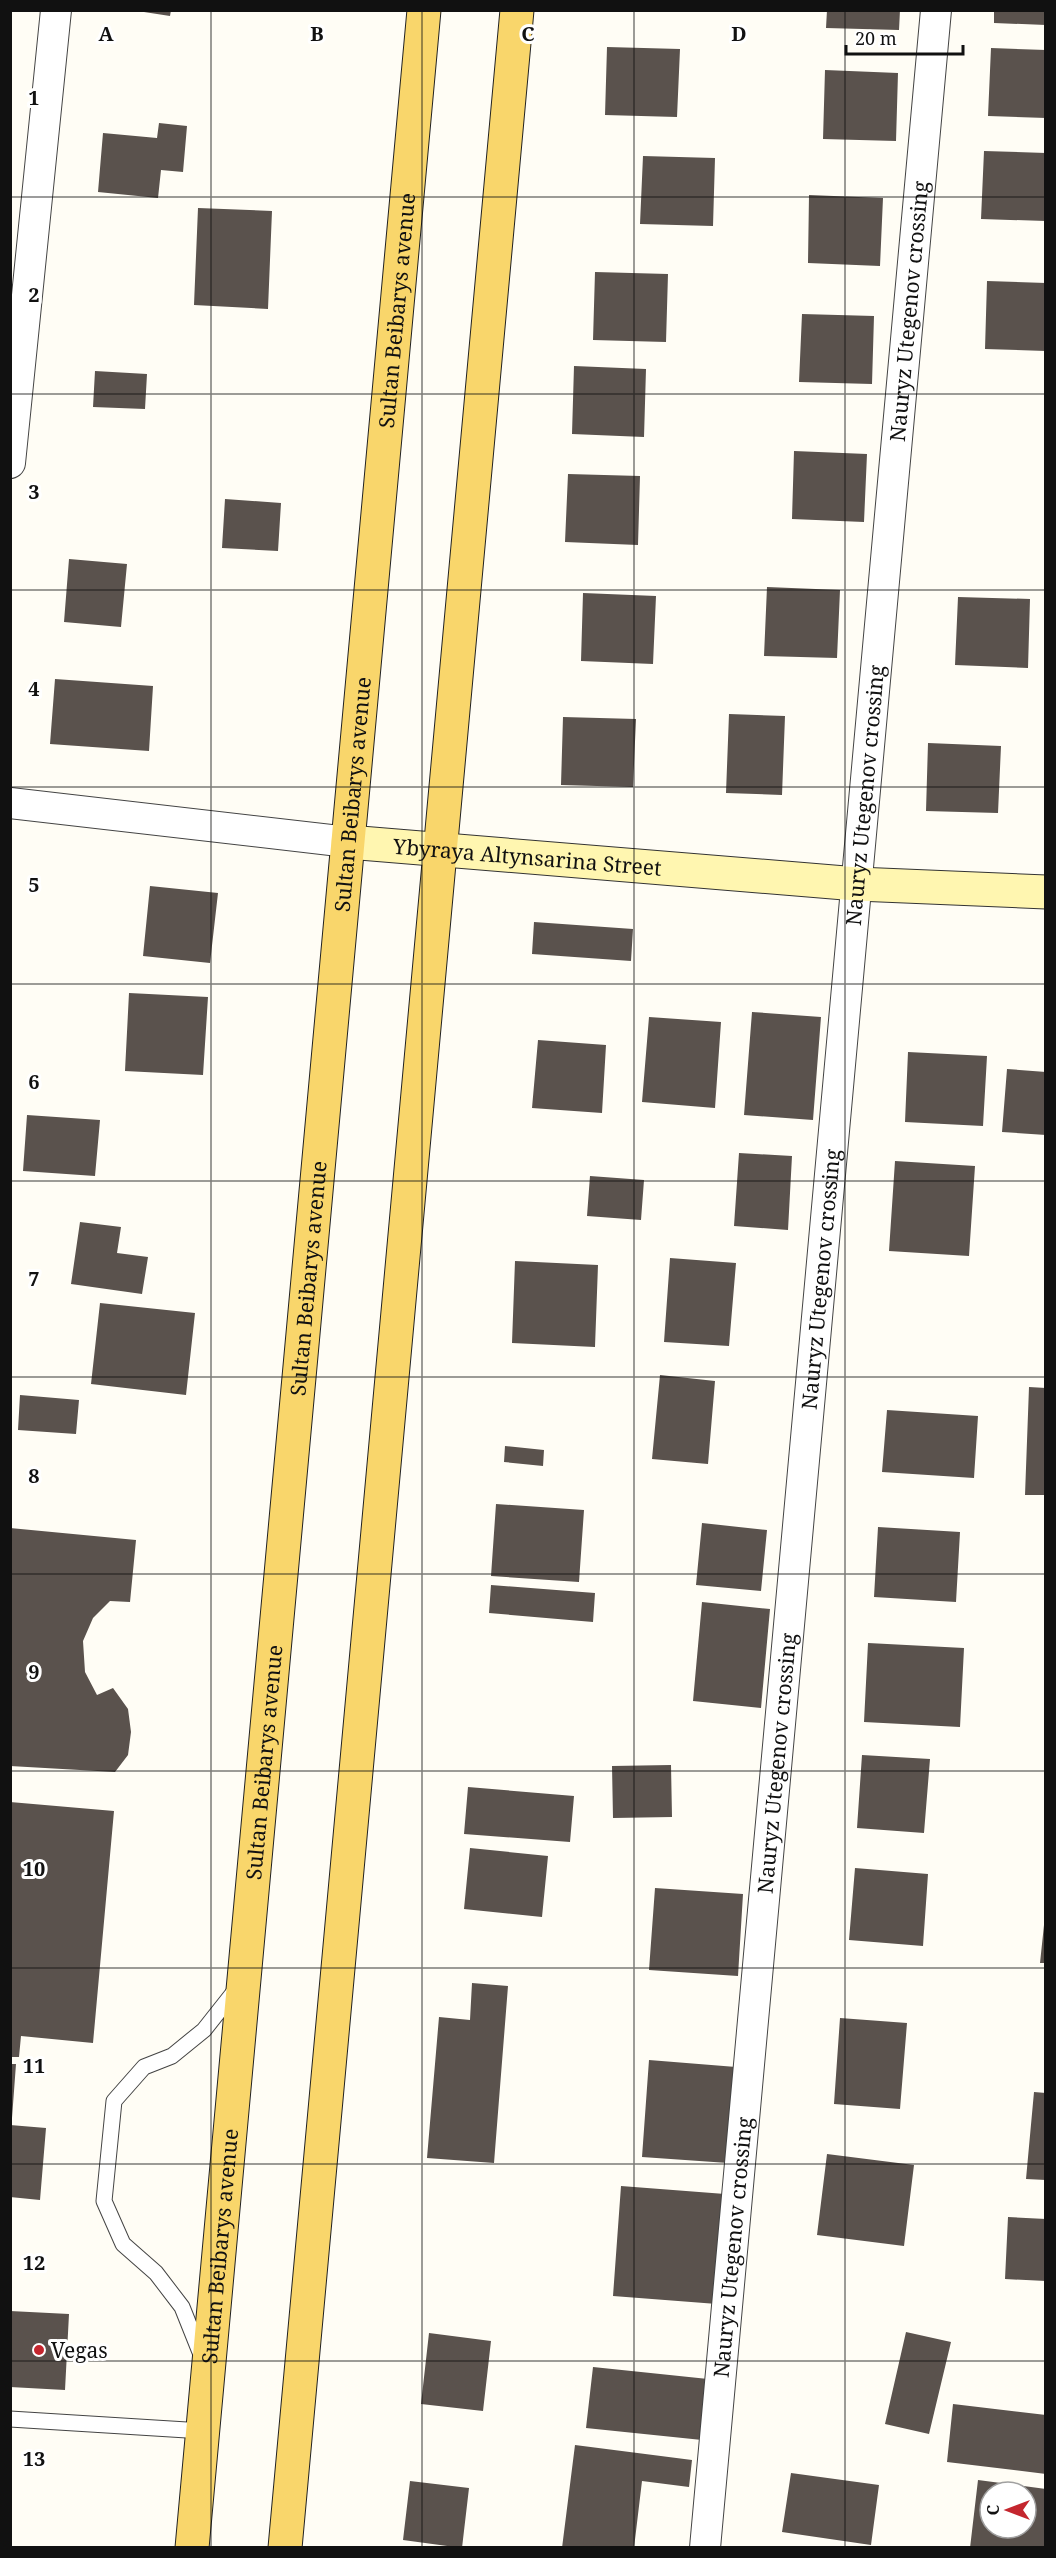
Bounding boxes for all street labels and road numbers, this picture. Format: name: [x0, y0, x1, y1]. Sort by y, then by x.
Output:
street label: Nauryz Utegenov crossing: [883, 179, 934, 443]
street label: Sultan Beibarys avenue: [372, 191, 421, 429]
street label: Nauryz Utegenov crossing: [839, 663, 890, 927]
street label: Sultan Beibarys avenue: [328, 675, 377, 913]
street label: Ybyraya Altynsarina Street: [391, 832, 663, 882]
street label: Nauryz Utegenov crossing: [795, 1147, 846, 1411]
street label: Sultan Beibarys avenue: [283, 1159, 333, 1397]
street label: Nauryz Utegenov crossing: [751, 1631, 802, 1895]
street label: Sultan Beibarys avenue: [239, 1643, 289, 1881]
street label: Nauryz Utegenov crossing: [707, 2115, 758, 2379]
street label: Sultan Beibarys avenue: [195, 2127, 244, 2365]

